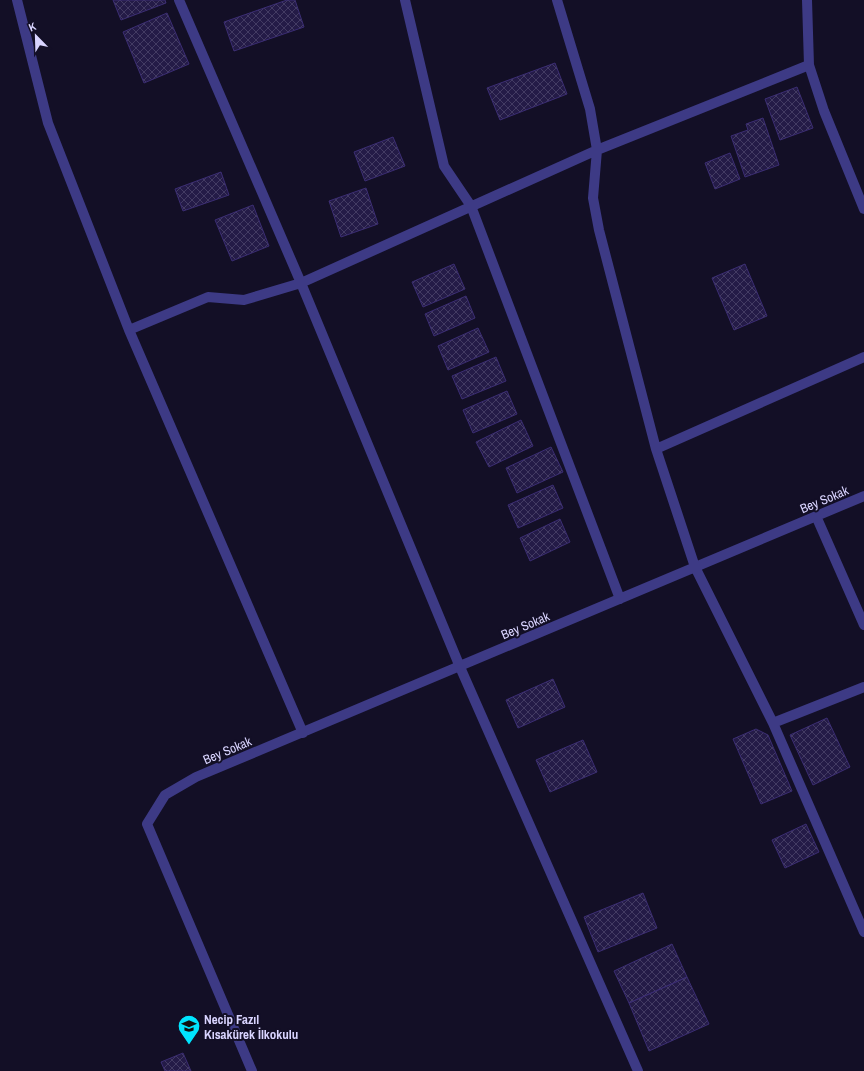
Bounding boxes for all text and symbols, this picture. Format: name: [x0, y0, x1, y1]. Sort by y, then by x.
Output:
north arrow: [16, 16, 56, 56]
text: K: [26, 19, 38, 35]
street label: Bey Sokak: [797, 481, 852, 517]
street label: Bey Sokak: [498, 607, 553, 643]
street label: Bey Sokak: [200, 732, 255, 768]
place label: Necip Fazıl Kısakürek İlkokulu: [204, 1011, 298, 1043]
school or university icon: Necip Fazıl Kısakürek İlkokulu: [176, 1013, 202, 1046]

